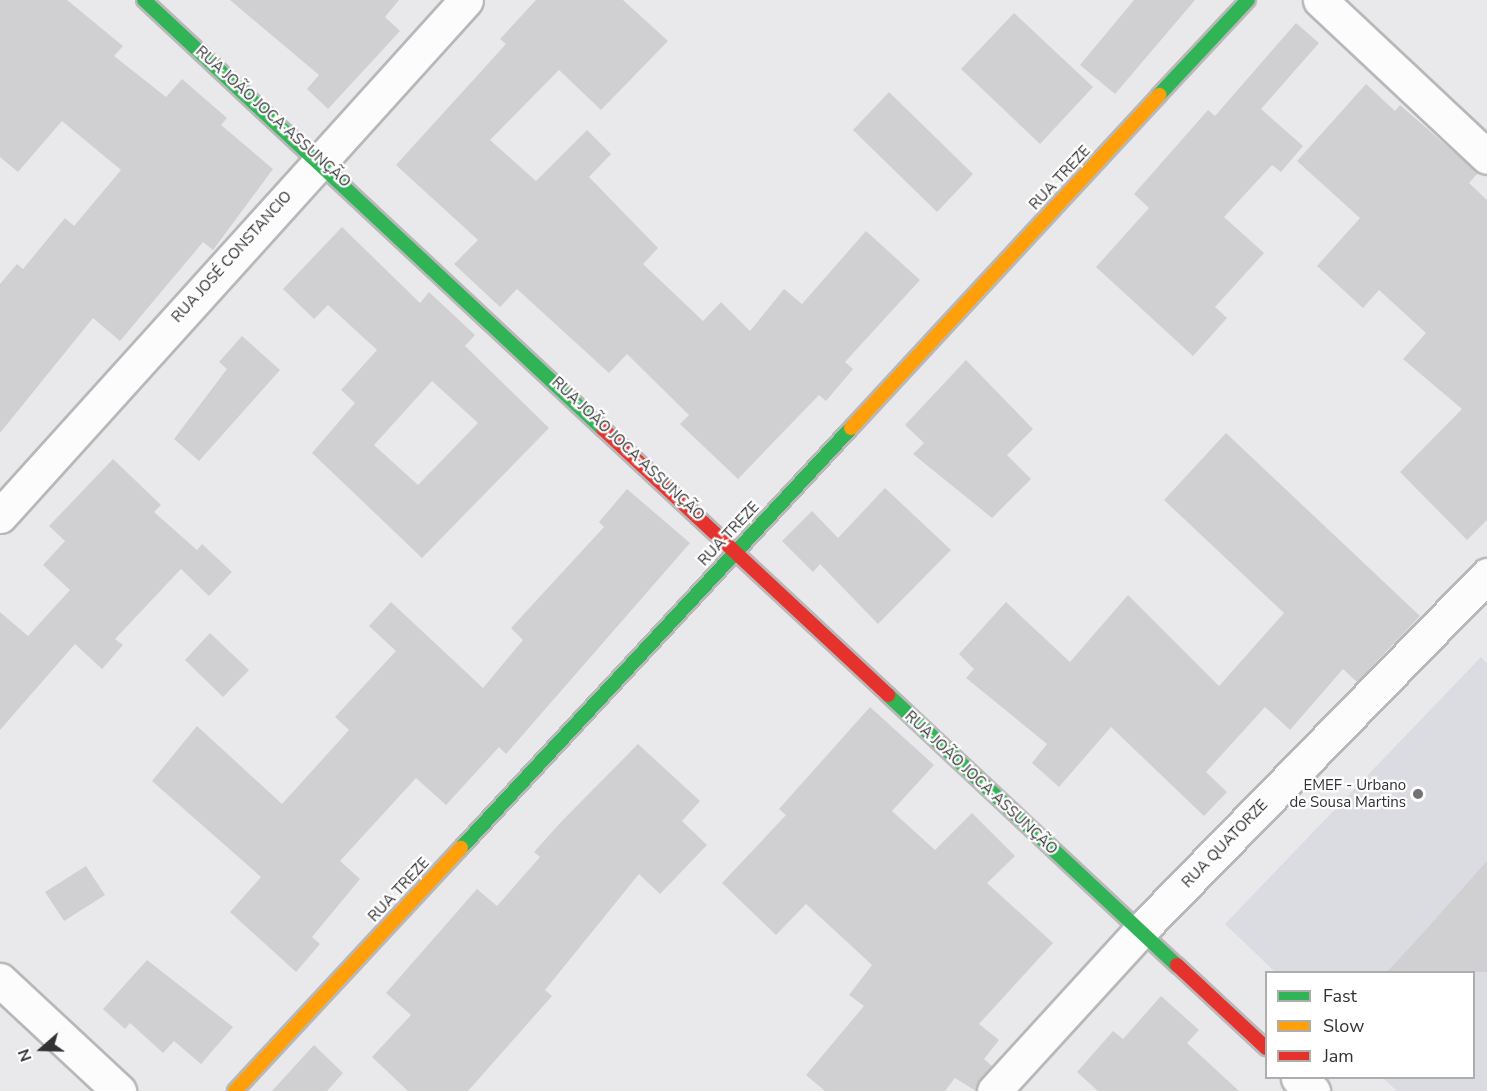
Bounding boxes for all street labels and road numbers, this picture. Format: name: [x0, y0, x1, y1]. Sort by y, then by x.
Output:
street label: RUA JOÃO JOCA ASSUNÇÃO: [192, 43, 354, 191]
street label: RUA TREZE: [1026, 142, 1094, 214]
street label: RUA JOSÉ CONSTANCIO: [168, 188, 296, 326]
street label: RUA JOÃO JOCA ASSUNÇÃO: [548, 373, 708, 525]
street label: RUA TREZE: [695, 498, 763, 570]
street label: RUA JOÃO JOCA ASSUNÇÃO: [901, 707, 1061, 859]
street label: RUA QUATORZE: [1178, 796, 1272, 892]
street label: RUA TREZE: [365, 854, 433, 926]

